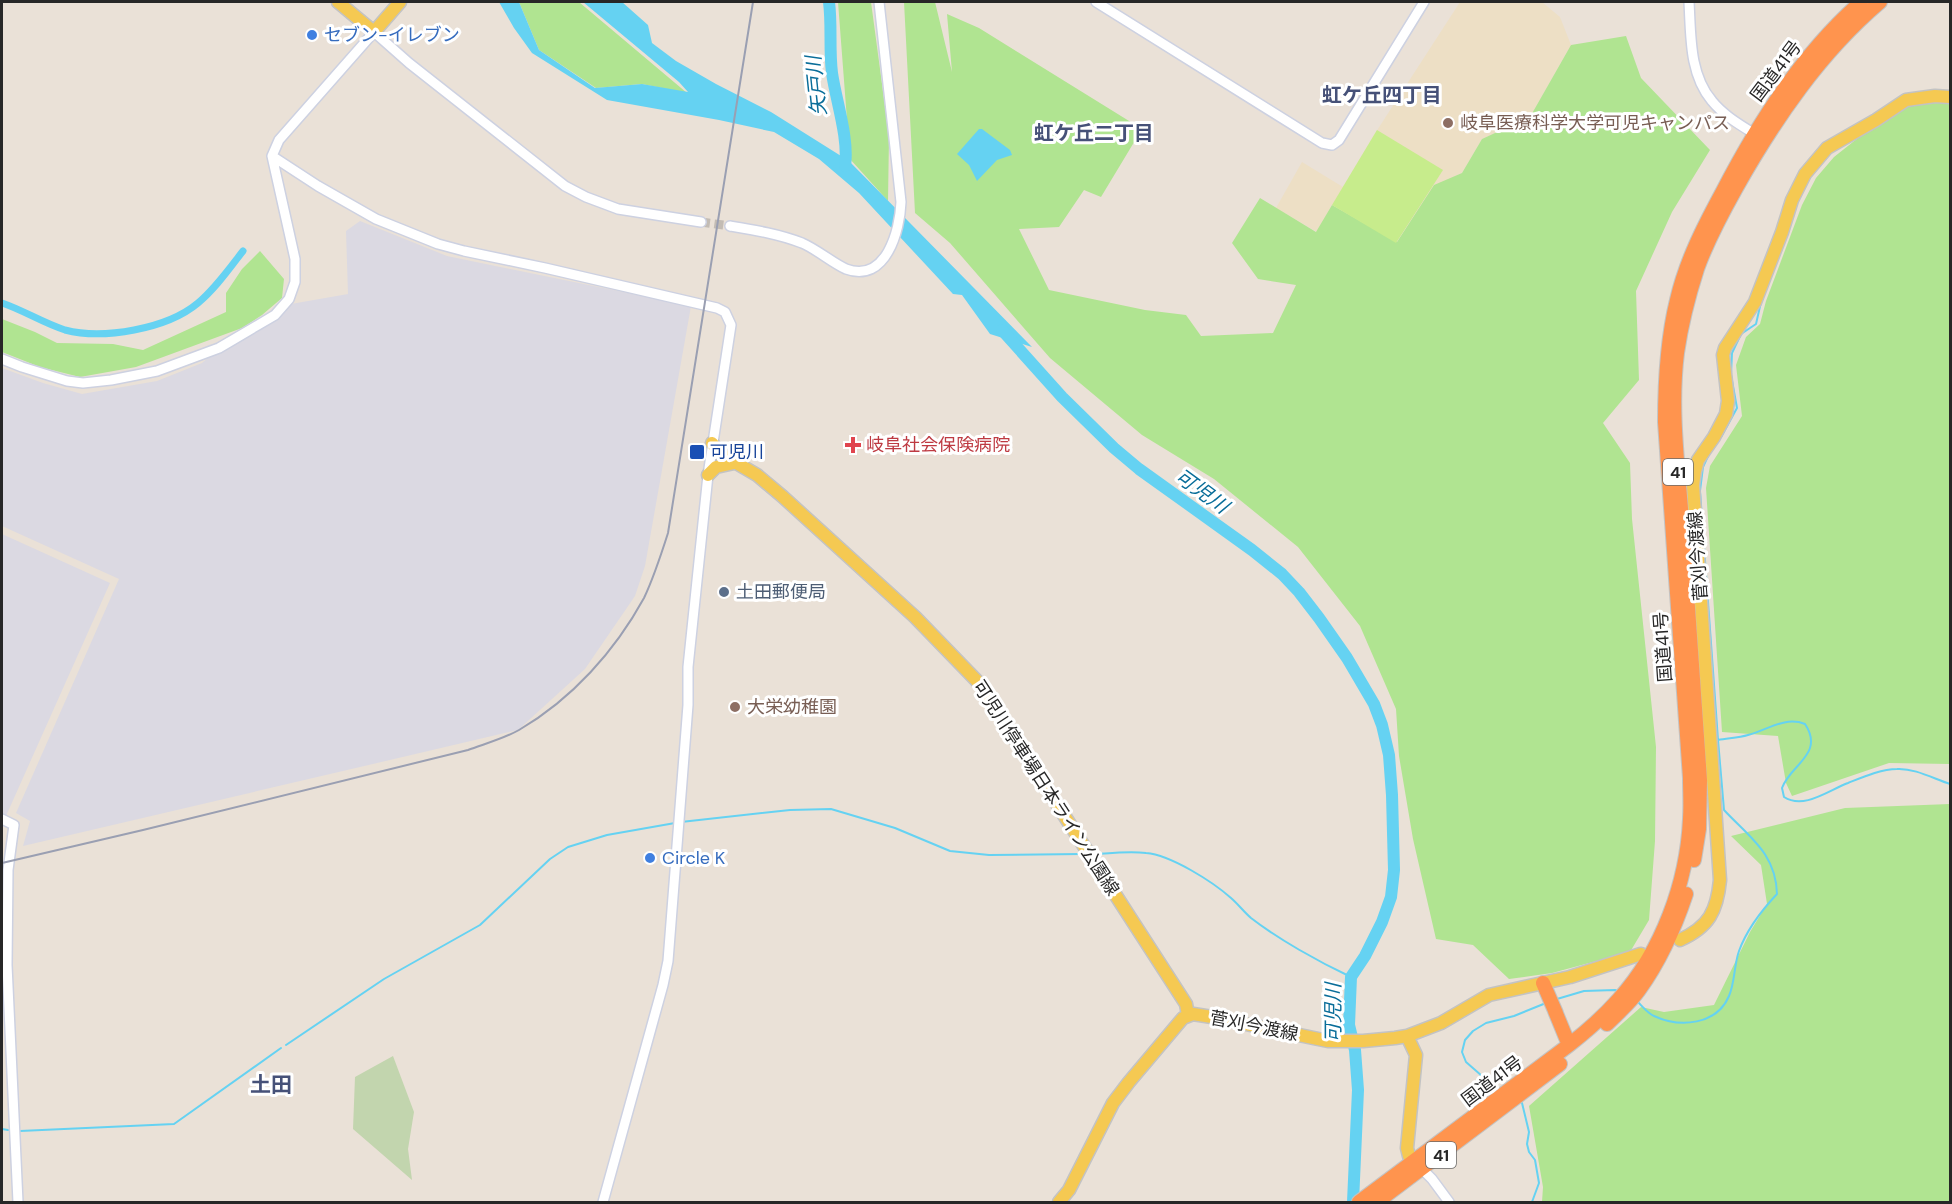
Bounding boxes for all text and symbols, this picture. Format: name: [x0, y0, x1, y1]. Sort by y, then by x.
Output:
place label: セブン-イレブン: [324, 23, 460, 47]
marker: セブン-イレブン: [305, 28, 319, 42]
street label: 国道41号: [1745, 36, 1807, 106]
water label: 矢戸川: [800, 53, 832, 117]
district label: 虹ケ丘四丁目: [1322, 82, 1442, 108]
place label: 岐阜医療科学大学可児キャンパス: [1460, 111, 1730, 135]
marker: 岐阜医療科学大学可児キャンパス: [1441, 116, 1455, 130]
district label: 虹ケ丘二丁目: [1034, 120, 1154, 146]
place label: 岐阜社会保険病院: [866, 433, 1010, 457]
marker: 岐阜社会保険病院: [844, 436, 862, 454]
place label: 可児川: [710, 440, 764, 464]
marker: 可児川: [688, 443, 706, 461]
road number: 41: [1663, 459, 1693, 485]
water label: 可児川: [1170, 463, 1236, 520]
street label: 菅刈今渡線: [1683, 510, 1713, 602]
place label: 土田郵便局: [736, 580, 826, 604]
marker: 土田郵便局: [717, 585, 731, 599]
street label: 国道41号: [1649, 611, 1677, 683]
street label: 可児川停車場日本ライン公園線: [967, 676, 1125, 900]
place label: 大栄幼稚園: [747, 695, 837, 719]
marker: 大栄幼稚園: [728, 700, 742, 714]
place label: Circle K: [662, 846, 726, 870]
marker: Circle K: [643, 851, 657, 865]
water label: 可児川: [1320, 981, 1346, 1043]
street label: 菅刈今渡線: [1208, 1006, 1300, 1046]
street label: 国道41号: [1457, 1050, 1527, 1112]
district label: 土田: [250, 1071, 292, 1099]
road number: 41: [1426, 1142, 1456, 1168]

